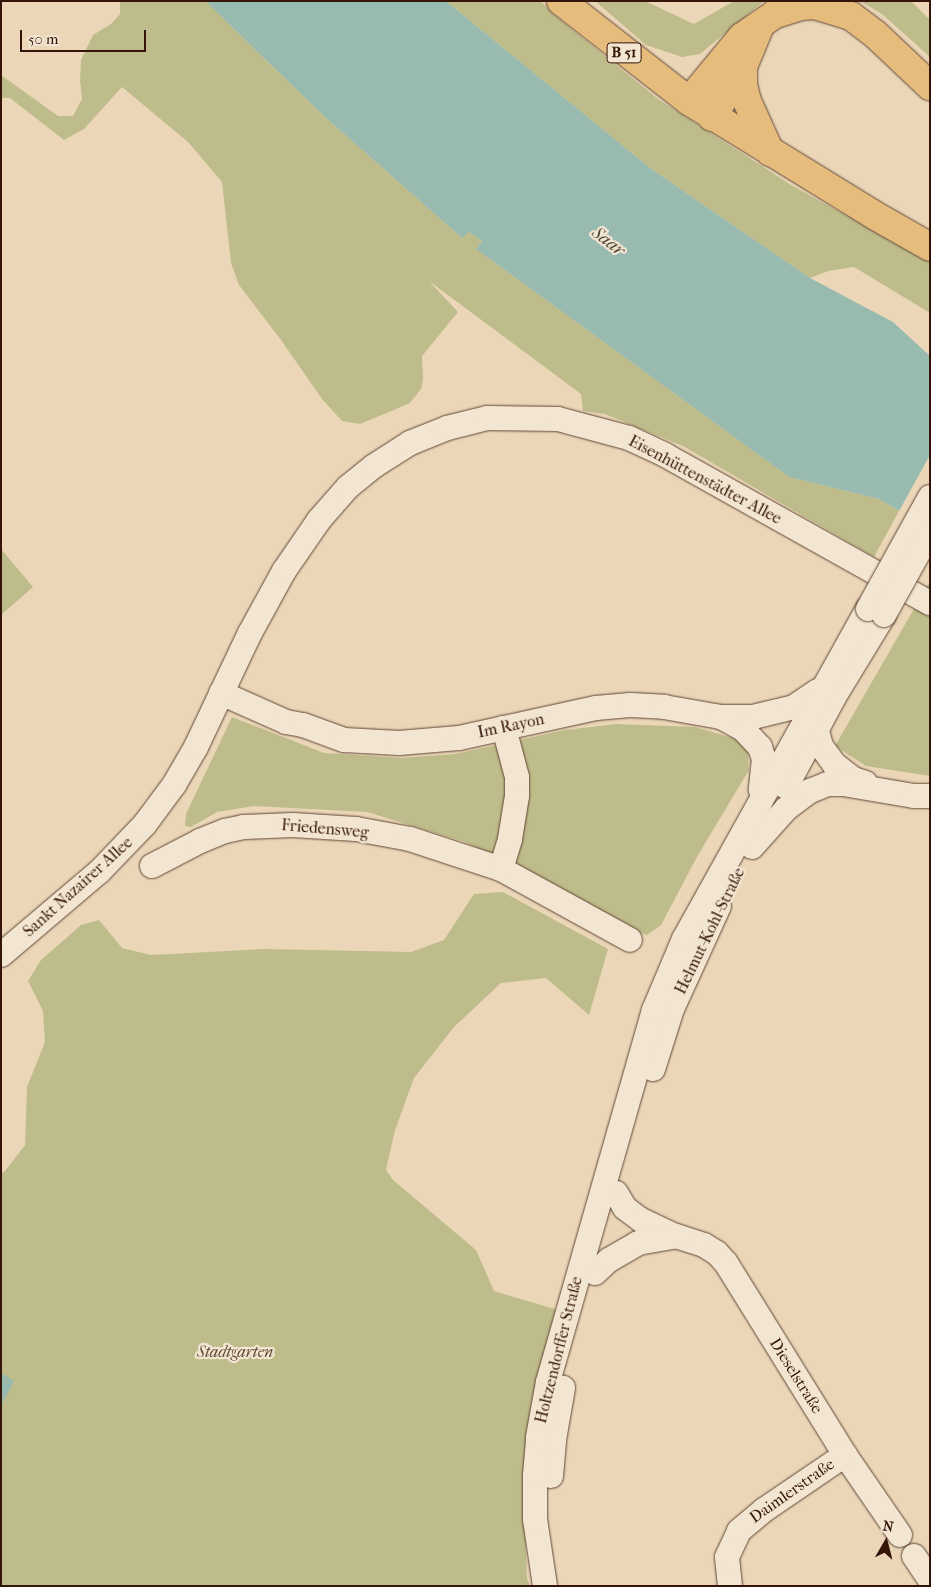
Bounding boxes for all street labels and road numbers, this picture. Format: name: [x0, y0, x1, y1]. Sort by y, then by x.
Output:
road number: B 51: [606, 40, 642, 66]
street label: Eisenhüttenstädter Allee: [625, 431, 785, 529]
street label: Im Rayon: [476, 710, 546, 742]
street label: Friedensweg: [280, 816, 370, 842]
street label: Sankt Nazairer Allee: [19, 833, 137, 941]
street label: Helmut-Kohl-Straße: [671, 865, 749, 997]
street label: Holtzendorffer Straße: [531, 1275, 587, 1425]
street label: Dieselstraße: [765, 1335, 827, 1417]
street label: Daimlerstraße: [746, 1455, 838, 1527]

